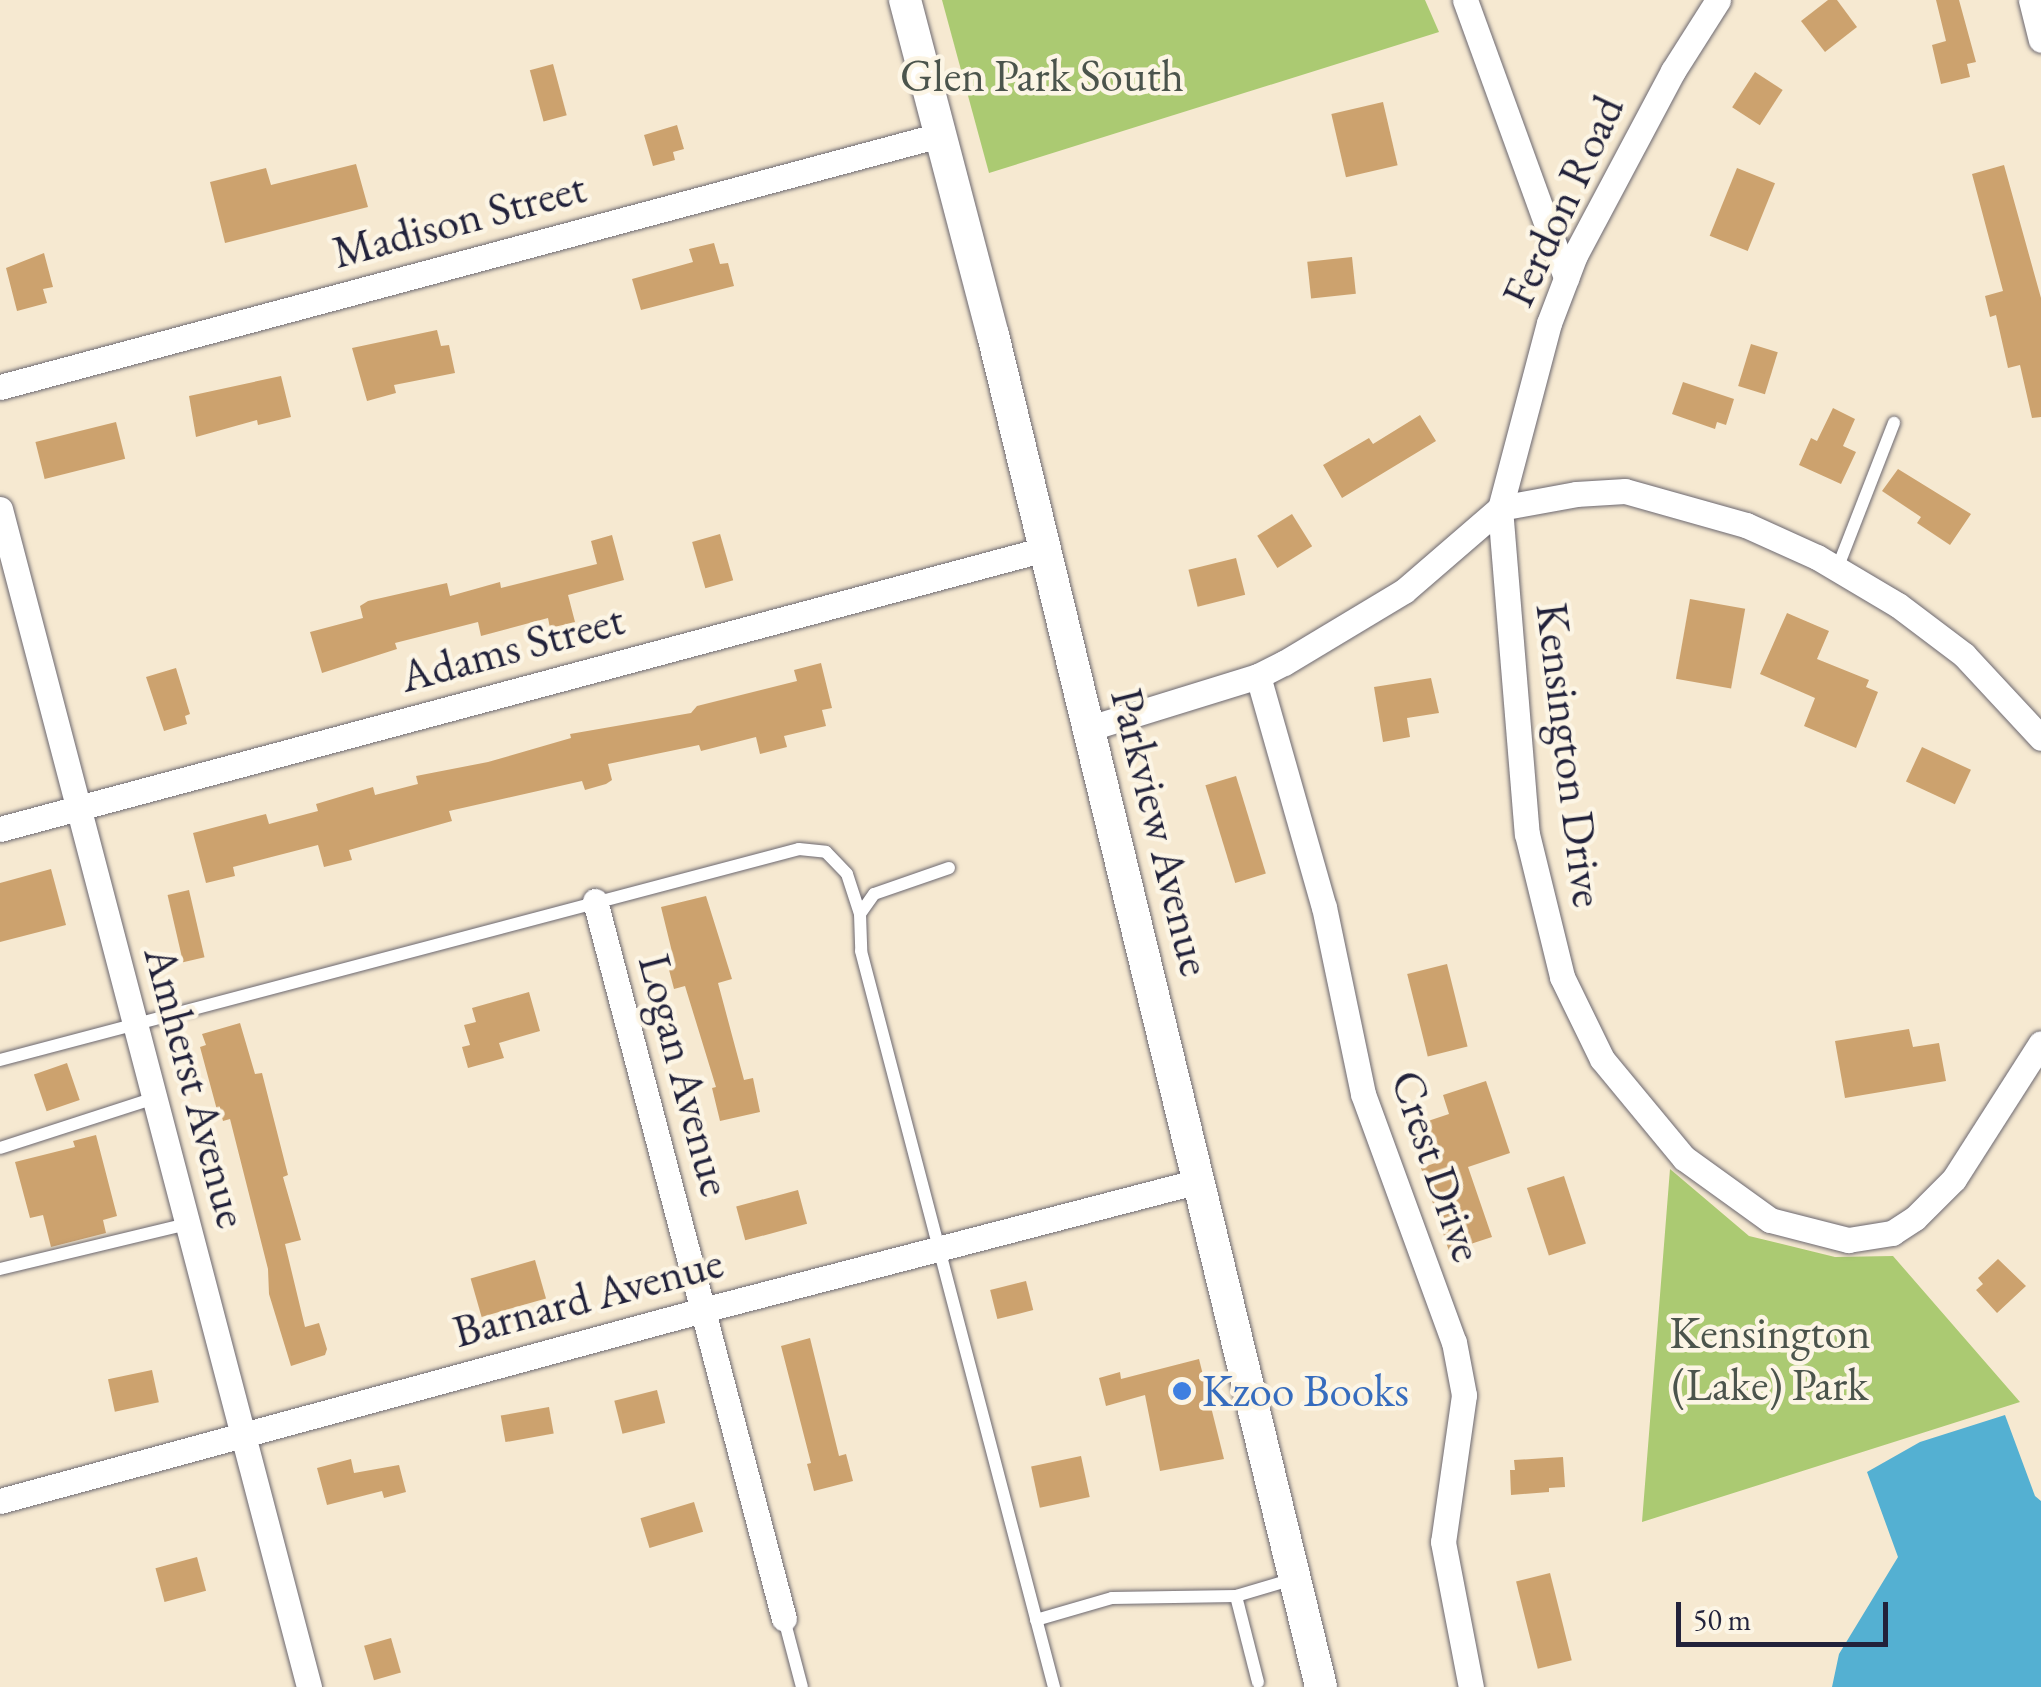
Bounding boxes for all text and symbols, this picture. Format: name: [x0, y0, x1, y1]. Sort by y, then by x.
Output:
park label: Glen Park South: [900, 49, 1184, 103]
street label: Ferdon Road: [1491, 87, 1635, 315]
street label: Madison Street: [327, 160, 591, 280]
street label: Adams Street: [394, 592, 630, 704]
street label: Kensington Drive: [1525, 600, 1615, 910]
street label: Parkview Avenue: [1099, 683, 1223, 981]
street label: Amherst Avenue: [133, 941, 259, 1233]
street label: Logan Avenue: [627, 948, 743, 1202]
street label: Crest Drive: [1379, 1063, 1495, 1269]
street label: Barnard Avenue: [447, 1235, 729, 1359]
park label: Kensington (Lake) Park: [1669, 1306, 1871, 1412]
place label: Kzoo Books: [1202, 1364, 1409, 1418]
marker: Kzoo Books: [1171, 1380, 1193, 1402]
scale bar: [1681, 1582, 1894, 1644]
text: 50 m: [1693, 1600, 1751, 1639]

